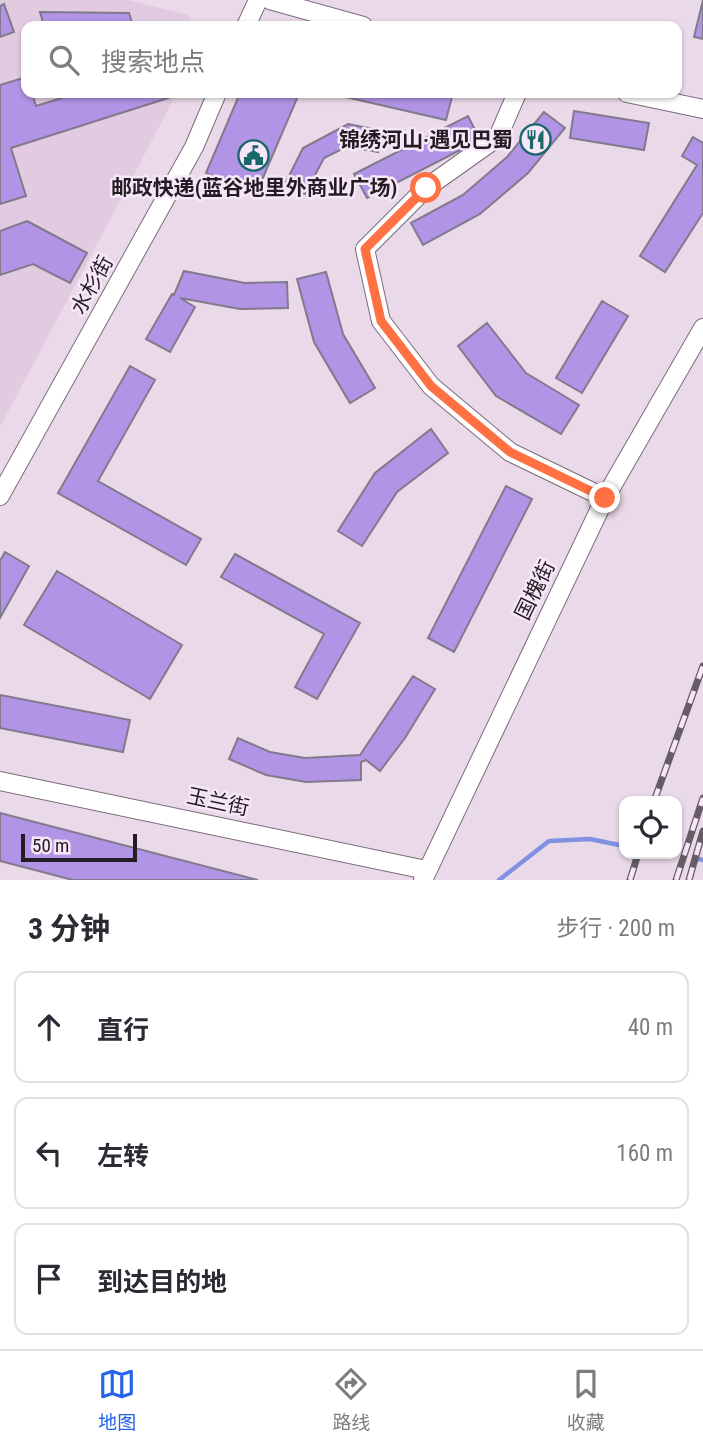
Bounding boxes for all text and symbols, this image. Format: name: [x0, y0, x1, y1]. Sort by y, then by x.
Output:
search box: [21, 21, 682, 98]
icon: search: [45, 41, 83, 79]
text: 搜索地点: [101, 47, 205, 77]
restaurant icon: 锦绣河山·遇见巴蜀: [519, 123, 553, 157]
place label: 锦绣河山·遇见巴蜀: [339, 128, 513, 152]
public building icon: 邮政快递(蓝谷地里外商业广场): [237, 139, 271, 173]
route start: [410, 172, 441, 203]
place label: 邮政快递(蓝谷地里外商业广场): [111, 176, 397, 200]
street label: 水杉街: [66, 252, 118, 318]
route end: [589, 482, 620, 513]
street label: 国槐街: [510, 556, 560, 624]
street label: 玉兰街: [185, 784, 251, 820]
map controls: [619, 796, 682, 859]
button: locate: [619, 796, 682, 859]
scale bar: [21, 831, 136, 863]
text: 50 m: [32, 834, 69, 857]
text: 3 分钟: [28, 911, 110, 946]
text: 步行 · 200 m: [556, 915, 675, 942]
icon: ahead: [30, 1008, 68, 1046]
text: 40 m: [628, 1014, 673, 1041]
text: 直行: [97, 1015, 149, 1045]
icon: left: [30, 1134, 68, 1172]
text: 160 m: [616, 1140, 673, 1167]
text: 左转: [97, 1141, 149, 1171]
icon: arrive: [30, 1260, 68, 1298]
text: 到达目的地: [97, 1267, 227, 1297]
tab: 地图: [98, 1365, 136, 1434]
tab: 路线: [332, 1365, 371, 1434]
tab: 收藏: [567, 1365, 605, 1434]

